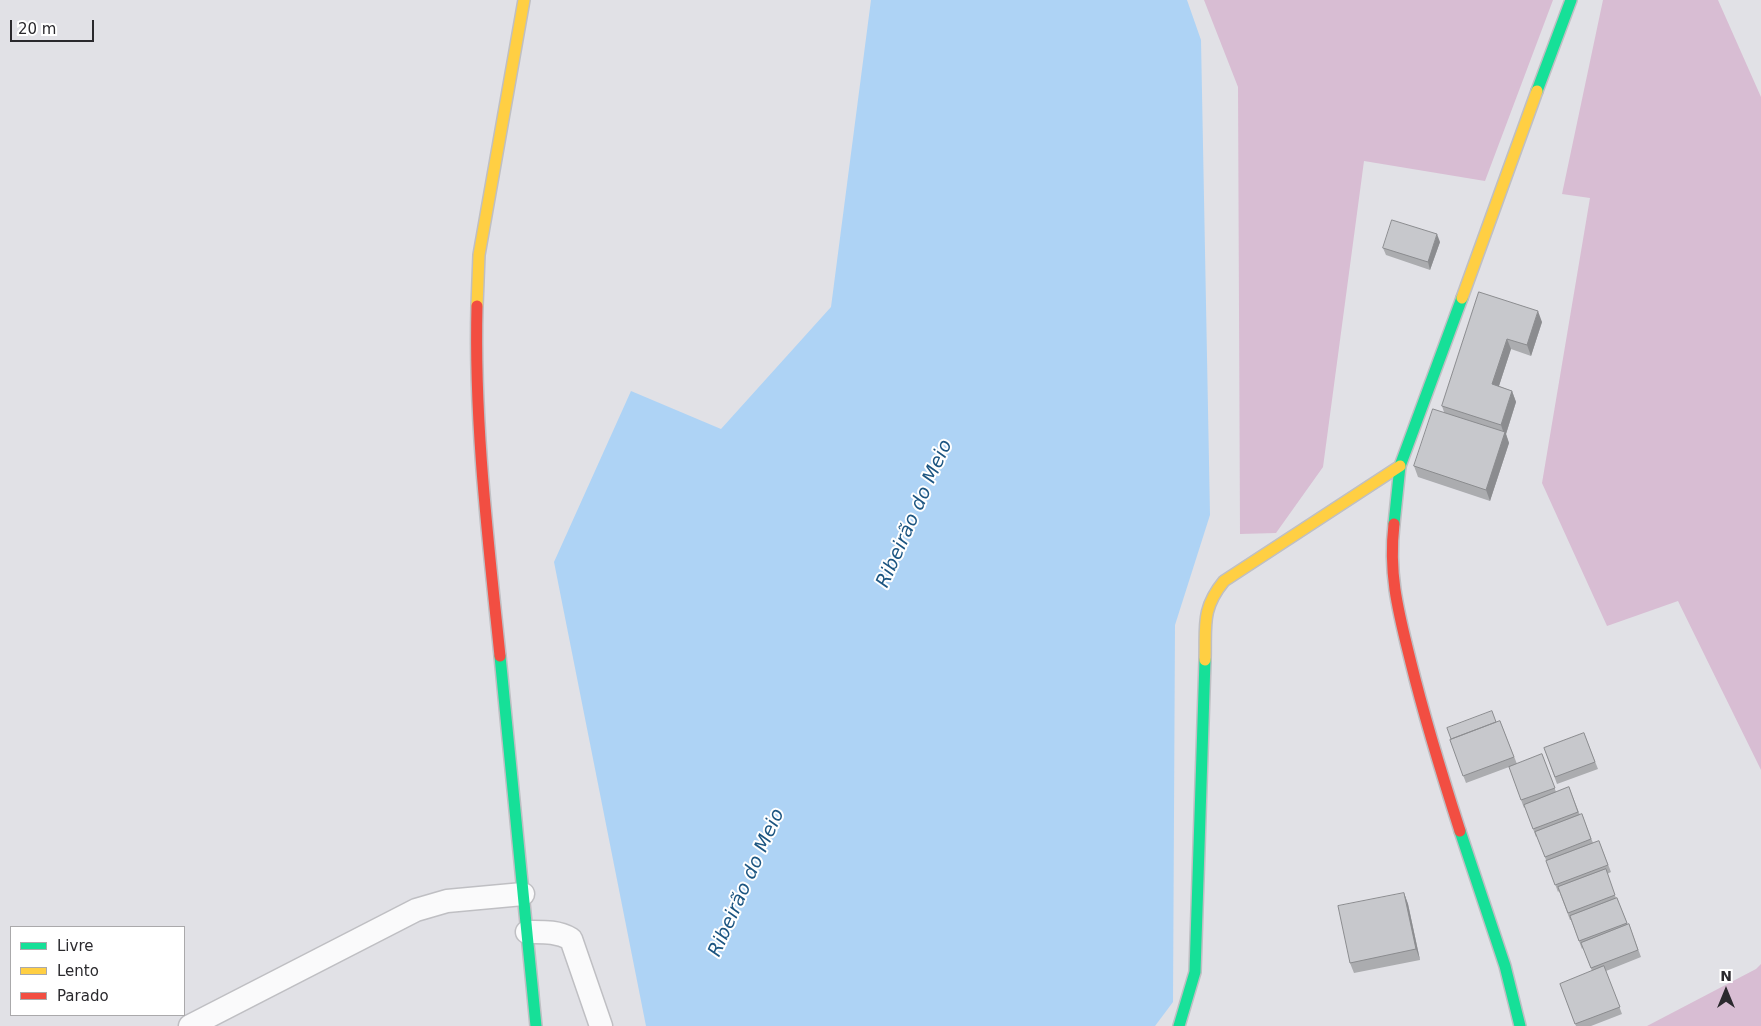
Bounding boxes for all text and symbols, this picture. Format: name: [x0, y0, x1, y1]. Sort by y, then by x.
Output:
scale bar: [12, 10, 96, 42]
text: 20 m: [18, 20, 56, 38]
water label: Ribeirão do Meio: [872, 437, 958, 591]
water label: Ribeirão do Meio: [704, 806, 790, 960]
legend: [10, 926, 185, 1016]
text: Livre: [57, 937, 93, 955]
text: Lento: [57, 962, 99, 980]
north arrow: [1701, 966, 1751, 1016]
text: N: [1720, 968, 1732, 984]
text: Parado: [57, 987, 109, 1005]

